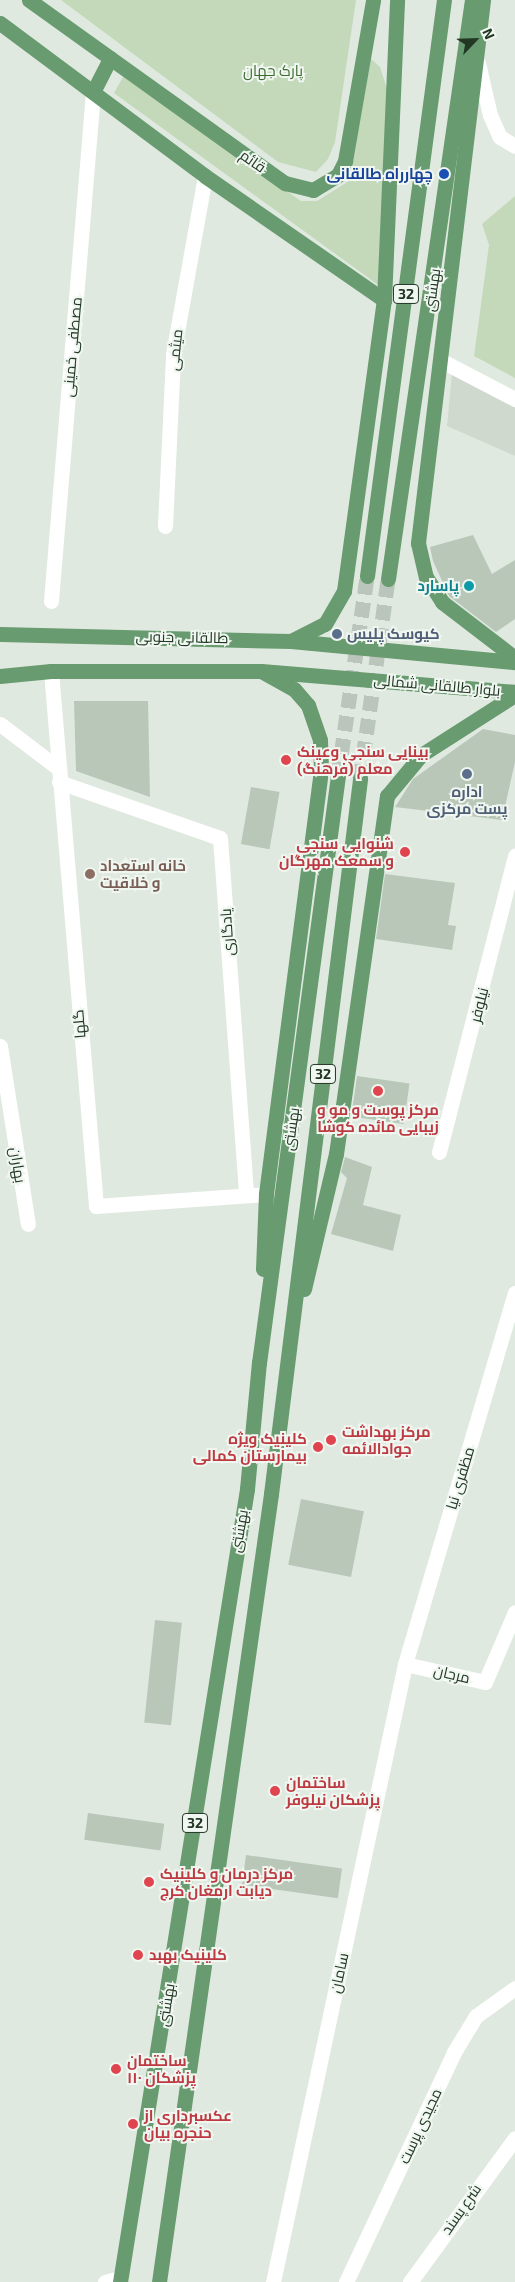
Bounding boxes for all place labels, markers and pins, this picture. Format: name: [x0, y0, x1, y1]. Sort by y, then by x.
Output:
place label: چهارراه طالقانی: [327, 165, 433, 183]
marker: چهارراه طالقانی: [437, 167, 451, 181]
place label: پاسارد: [417, 577, 459, 595]
marker: پاسارد: [463, 580, 475, 592]
place label: کیوسک پلیس: [347, 625, 440, 643]
marker: کیوسک پلیس: [331, 628, 343, 640]
place label: بینایی سنجی وعینک معلم (فرهنگ): [297, 742, 429, 777]
marker: بینایی سنجی وعینک معلم (فرهنگ): [279, 753, 293, 767]
marker: اداره پست مرکزی: [461, 768, 473, 780]
place label: اداره پست مرکزی: [426, 782, 508, 817]
place label: شنوایی سنجی و سمعک مهرگان: [279, 834, 394, 869]
marker: شنوایی سنجی و سمعک مهرگان: [398, 845, 412, 859]
place label: خانه استعداد و خلاقیت: [100, 856, 186, 891]
marker: خانه استعداد و خلاقیت: [84, 868, 96, 880]
marker: مرکز پوست و مو و زیبایی مائده کوشا: [371, 1084, 385, 1098]
place label: مرکز پوست و مو و زیبایی مائده کوشا: [317, 1100, 439, 1135]
place label: مرکز بهداشت جوادالائمه: [342, 1422, 431, 1457]
place label: کلینیک ویژه بیمارستان کمالی: [193, 1429, 307, 1464]
marker: مرکز بهداشت جوادالائمه: [324, 1433, 338, 1447]
marker: کلینیک ویژه بیمارستان کمالی: [311, 1440, 325, 1454]
place label: ساختمان پزشکان نیلوفر: [286, 1773, 380, 1808]
marker: ساختمان پزشکان نیلوفر: [268, 1784, 282, 1798]
place label: مرکز درمان و کلینیک دیابت ارمغان کرج: [160, 1864, 293, 1899]
marker: مرکز درمان و کلینیک دیابت ارمغان کرج: [142, 1875, 156, 1889]
place label: کلینیک بهبد: [149, 1946, 227, 1964]
marker: کلینیک بهبد: [131, 1948, 145, 1962]
place label: ساختمان پزشکان ۱۱۰: [127, 2051, 196, 2086]
marker: ساختمان پزشکان ۱۱۰: [109, 2062, 123, 2076]
place label: عکسبرداری از حنجره بیان: [144, 2106, 232, 2141]
marker: عکسبرداری از حنجره بیان: [126, 2117, 140, 2131]

